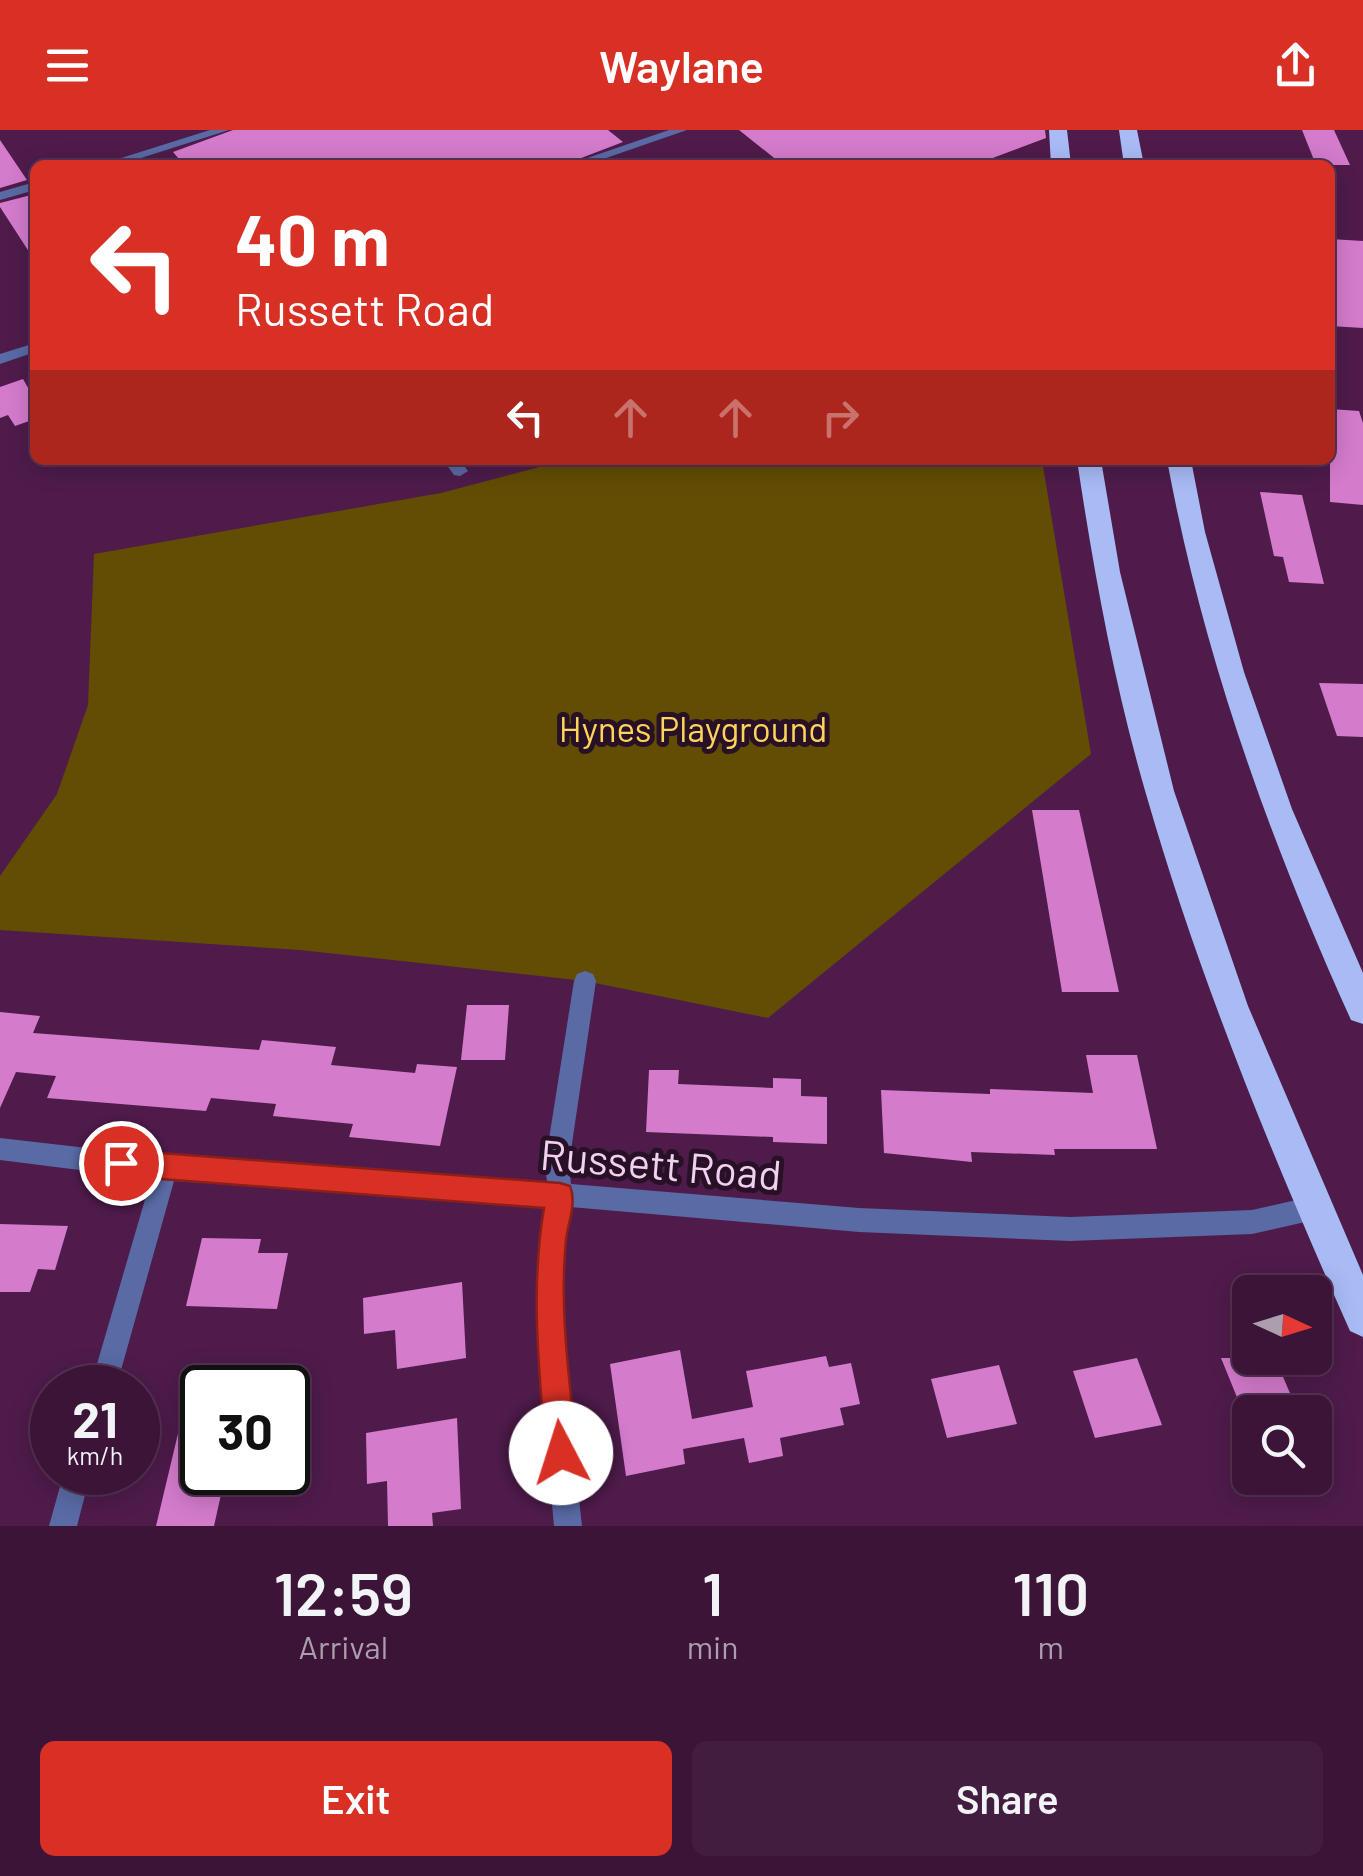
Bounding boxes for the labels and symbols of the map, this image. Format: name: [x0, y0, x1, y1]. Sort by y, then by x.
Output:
park label: Hynes Playground: [559, 707, 827, 749]
pin: [79, 1121, 164, 1206]
street label: Russett Road: [538, 1128, 784, 1198]
north arrow: [1232, 1275, 1332, 1375]
speed limit sign: 30: [180, 1365, 310, 1495]
position arrow: [509, 1401, 613, 1505]

